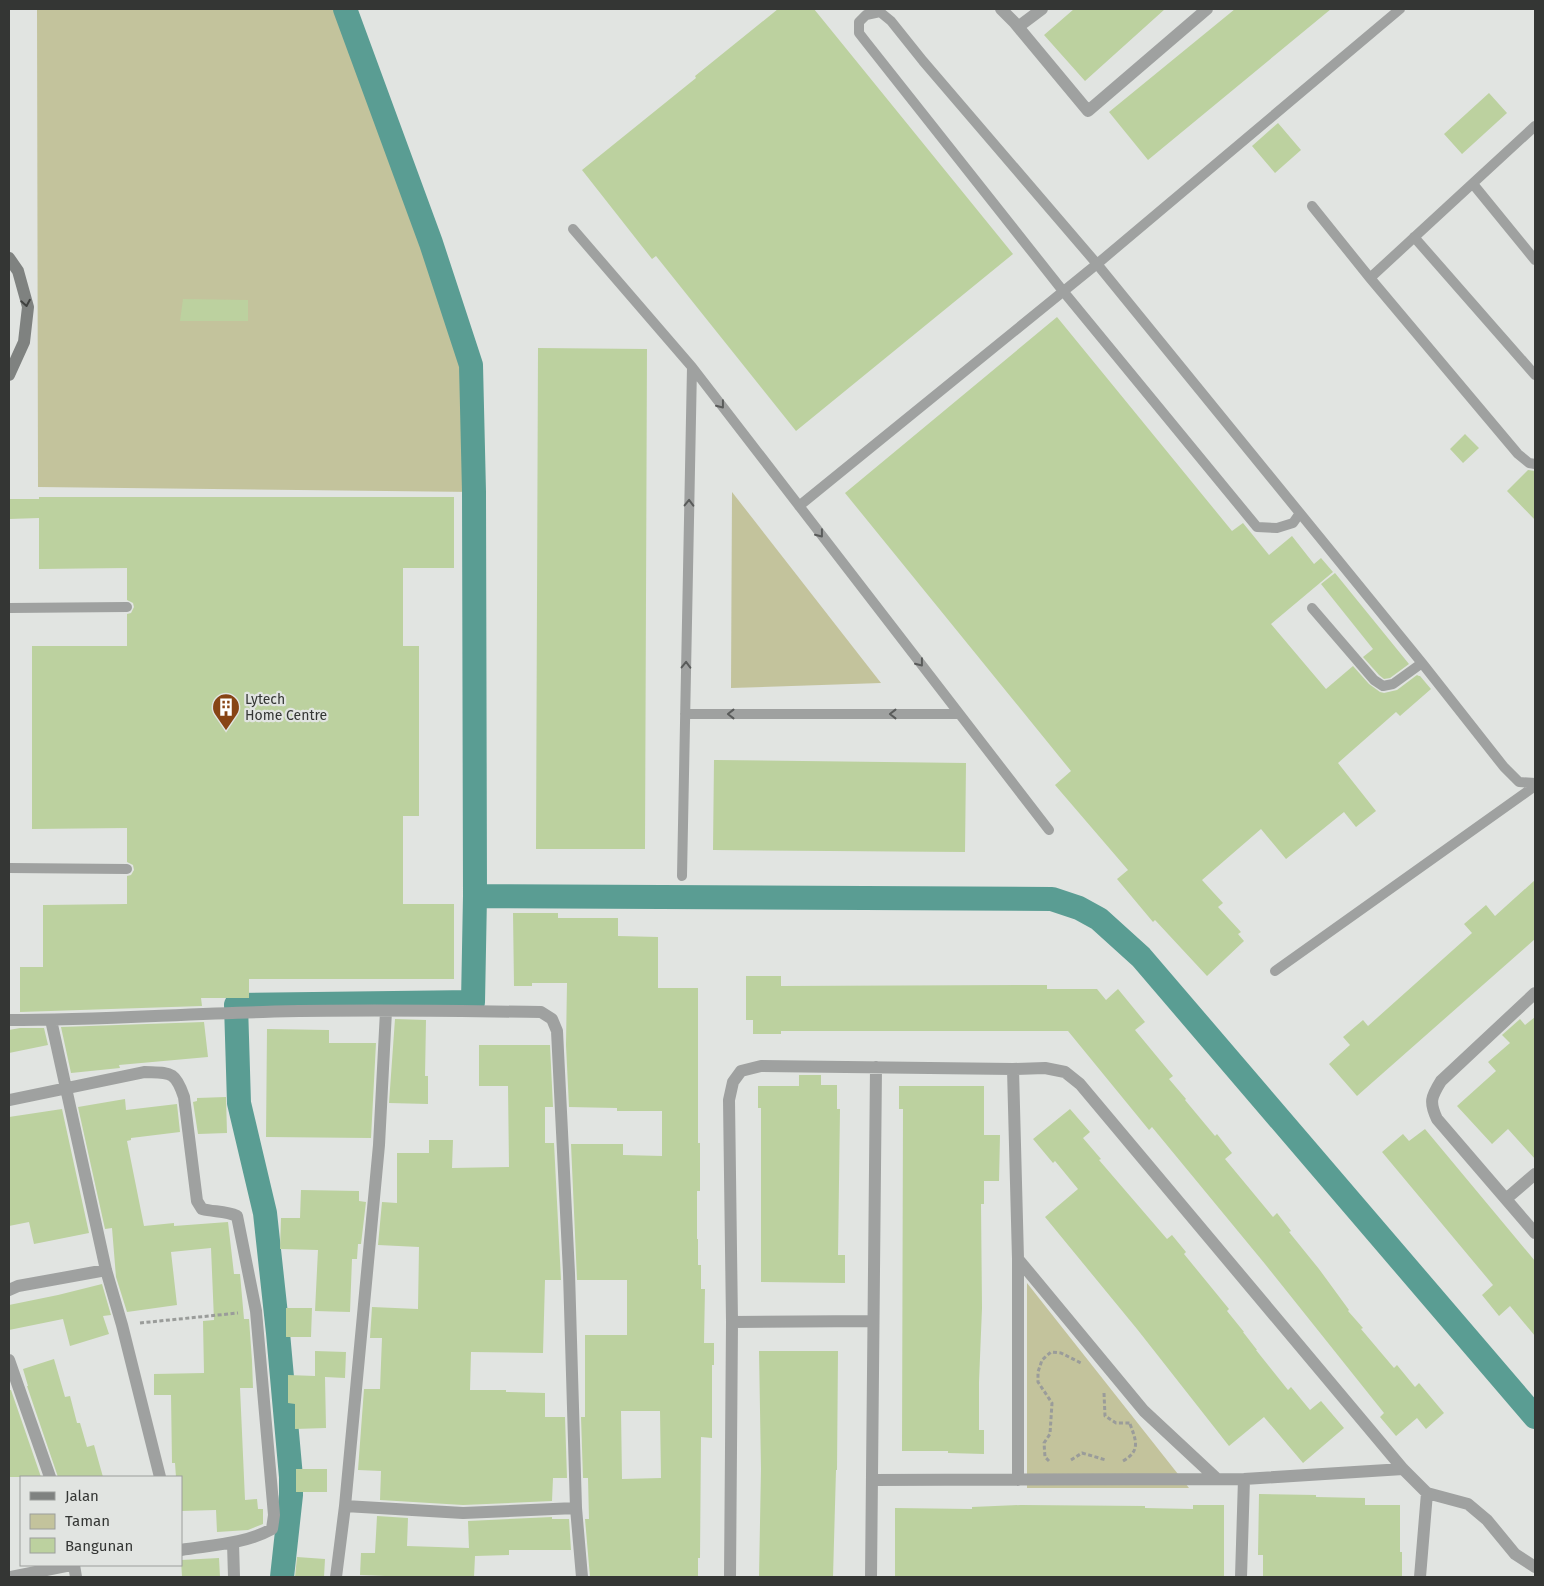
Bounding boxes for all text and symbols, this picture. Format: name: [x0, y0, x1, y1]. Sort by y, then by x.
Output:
one-way arrow: [20, 298, 30, 307]
one-way arrow: [716, 399, 724, 408]
one-way arrow: [684, 498, 694, 506]
one-way arrow: [815, 528, 823, 537]
one-way arrow: [914, 657, 923, 666]
one-way arrow: [681, 661, 691, 668]
place label: Lytech Home Centre: [245, 691, 327, 724]
building icon: Lytech Home Centre: [211, 692, 241, 731]
one-way arrow: [726, 709, 734, 719]
one-way arrow: [889, 709, 896, 719]
legend: [20, 1476, 182, 1566]
text: Jalan: [65, 1487, 99, 1505]
text: Taman: [65, 1512, 110, 1530]
text: Bangunan: [65, 1537, 133, 1555]

